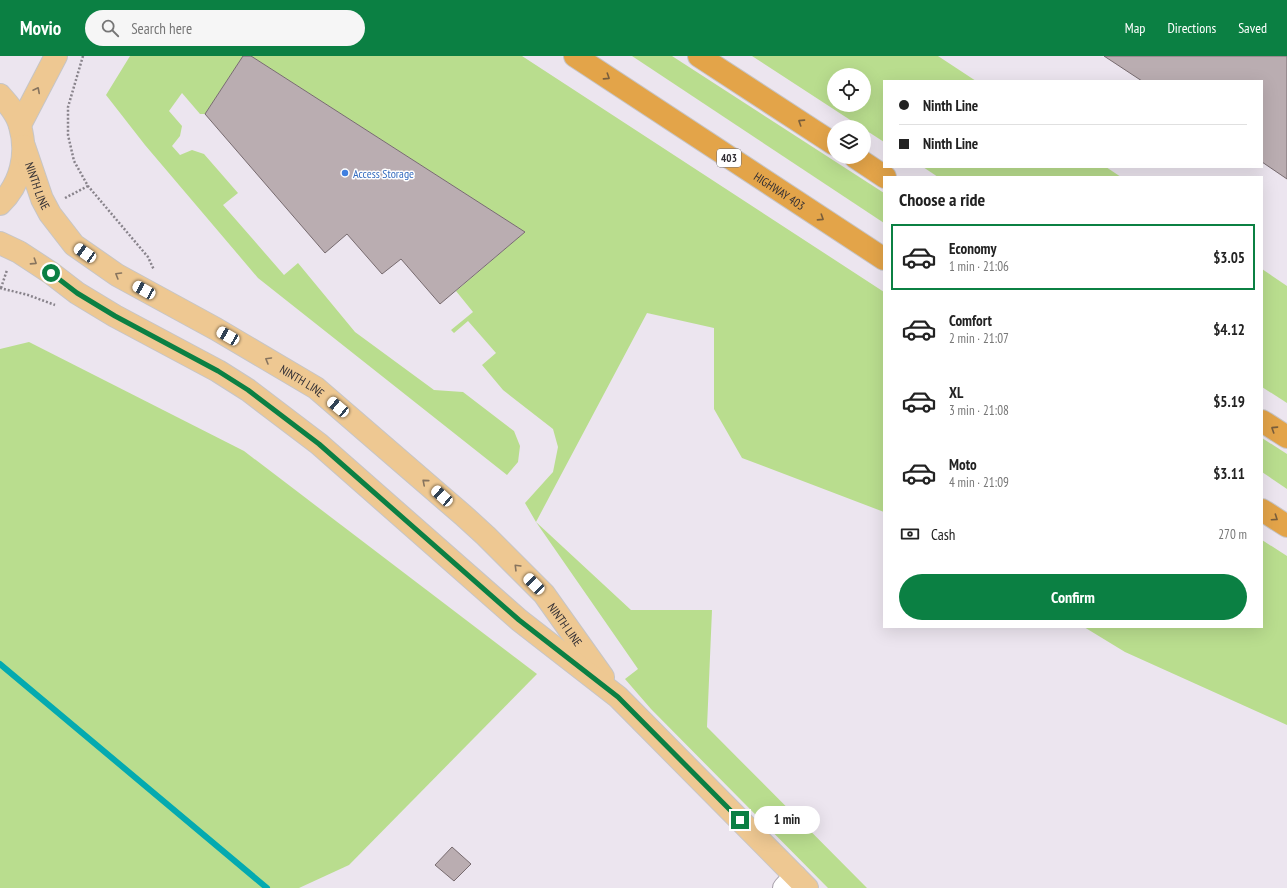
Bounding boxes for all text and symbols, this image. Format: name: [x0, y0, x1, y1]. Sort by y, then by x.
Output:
search box: [85, 10, 365, 46]
text: Movio: [20, 16, 61, 40]
icon: search: [99, 17, 121, 39]
text: Search here: [131, 19, 192, 38]
text: Map: [1125, 19, 1145, 37]
text: Directions: [1167, 19, 1216, 37]
text: Saved: [1238, 19, 1267, 37]
map controls: [827, 68, 871, 164]
button: locate: [827, 68, 871, 112]
one-way arrow: [603, 73, 610, 80]
one-way arrow: [32, 87, 40, 95]
text: Ninth Line: [923, 96, 978, 115]
one-way arrow: [798, 120, 805, 127]
button: layers: [827, 120, 871, 164]
text: Ninth Line: [923, 134, 978, 153]
road number: 403: [717, 149, 741, 167]
street label: NINTH LINE: [22, 160, 54, 212]
place label: Access Storage: [353, 166, 414, 181]
marker: Access Storage: [340, 168, 350, 178]
street label: HIGHWAY 403: [751, 168, 808, 213]
text: Choose a ride: [899, 188, 985, 211]
one-way arrow: [817, 213, 824, 221]
icon: car: [901, 239, 937, 275]
text: Economy: [949, 239, 997, 258]
car: [72, 241, 98, 265]
text: $3.05: [1213, 248, 1245, 267]
one-way arrow: [30, 257, 37, 265]
text: 1 min · 21:06: [949, 258, 1009, 275]
route start: [42, 264, 60, 282]
one-way arrow: [115, 273, 122, 280]
car: [131, 279, 157, 301]
icon: car: [901, 311, 937, 347]
text: Comfort: [949, 311, 992, 330]
text: $4.12: [1213, 320, 1245, 339]
car: [215, 325, 241, 347]
text: 2 min · 21:07: [949, 330, 1009, 347]
one-way arrow: [265, 357, 272, 364]
street label: NINTH LINE: [278, 361, 328, 400]
icon: car: [901, 383, 937, 419]
text: XL: [949, 383, 963, 402]
text: $5.19: [1213, 392, 1245, 411]
car: [325, 395, 351, 419]
text: 3 min · 21:08: [949, 402, 1009, 419]
one-way arrow: [1272, 426, 1279, 433]
icon: car: [901, 455, 937, 491]
text: Moto: [949, 455, 977, 474]
text: $3.11: [1213, 464, 1245, 483]
text: 4 min · 21:09: [949, 474, 1009, 491]
one-way arrow: [423, 479, 430, 486]
car: [429, 484, 455, 508]
one-way arrow: [1270, 513, 1277, 520]
icon: cash: [899, 523, 921, 545]
text: Cash: [931, 525, 955, 544]
text: 270 m: [1218, 526, 1247, 543]
one-way arrow: [514, 564, 522, 572]
car: [521, 571, 547, 597]
button: Confirm: [899, 574, 1247, 620]
street label: NINTH LINE: [545, 600, 586, 649]
callout: 1 min: [754, 806, 820, 834]
route end: [731, 811, 749, 829]
text: 1 min: [774, 811, 800, 828]

